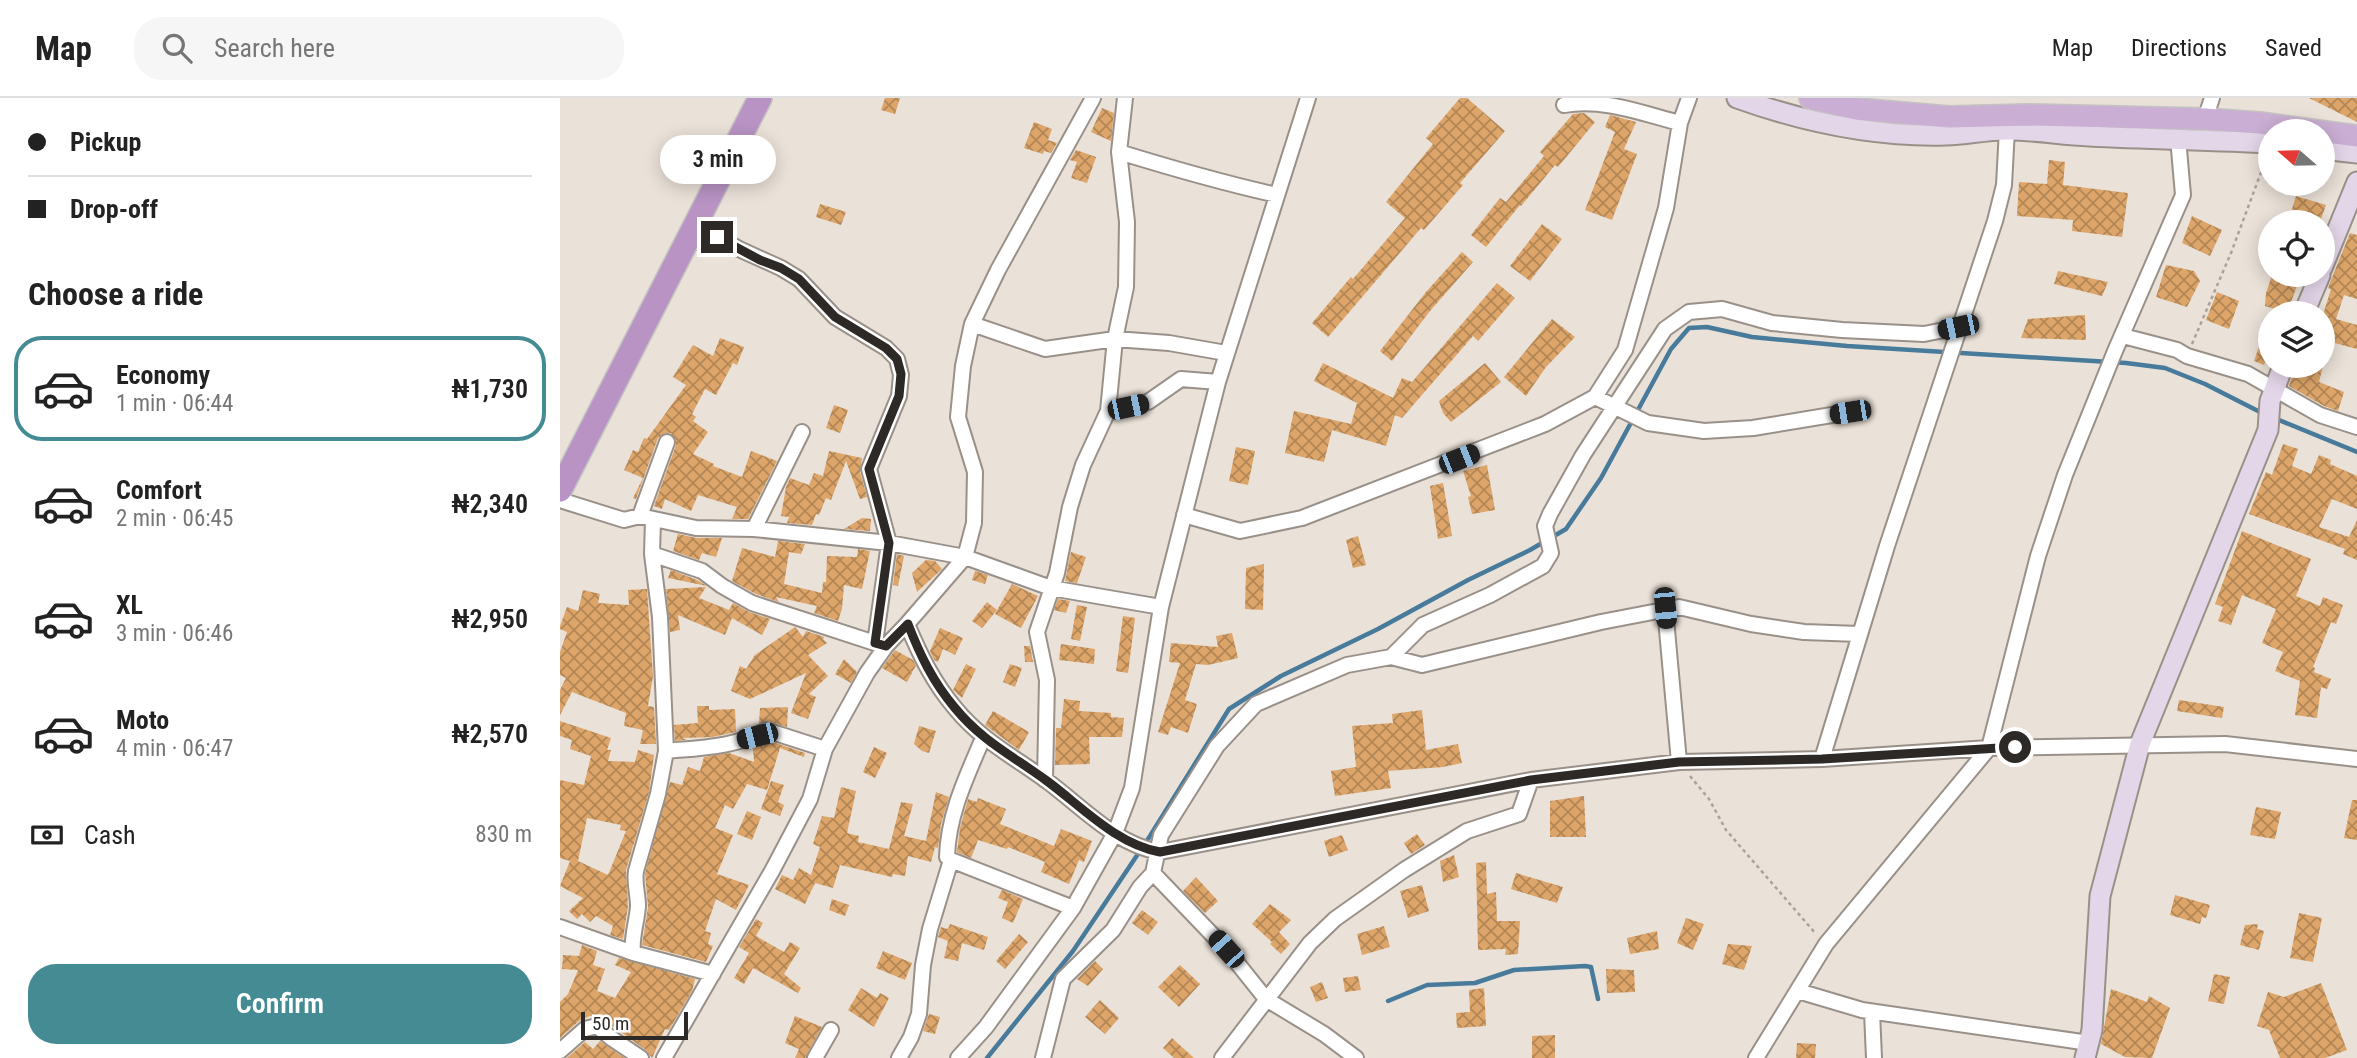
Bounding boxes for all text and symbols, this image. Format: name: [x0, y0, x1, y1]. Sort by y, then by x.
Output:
search box: [134, 17, 624, 80]
text: Map: [35, 29, 92, 68]
icon: search: [158, 29, 196, 67]
text: Search here: [214, 33, 335, 63]
text: Map: [2052, 34, 2093, 62]
text: Directions: [2131, 34, 2227, 62]
text: Saved: [2265, 34, 2322, 62]
north arrow: [2258, 119, 2334, 196]
map controls: [2258, 119, 2335, 378]
text: Pickup: [70, 127, 141, 157]
callout: 3 min: [659, 136, 775, 184]
text: 3 min: [693, 146, 743, 173]
text: Drop-off: [70, 194, 158, 224]
button: locate: [2258, 210, 2335, 287]
route end: [701, 221, 733, 253]
text: Choose a ride: [28, 275, 203, 313]
button: layers: [2258, 301, 2335, 378]
car: [1936, 312, 1981, 342]
icon: car: [32, 357, 95, 420]
text: Economy: [116, 360, 210, 390]
text: ₦1,730: [451, 374, 528, 404]
text: 1 min · 06:44: [116, 390, 233, 417]
car: [1106, 392, 1151, 422]
car: [1828, 398, 1873, 426]
car: [1436, 441, 1483, 477]
icon: car: [32, 472, 95, 535]
text: Comfort: [116, 475, 202, 505]
text: ₦2,340: [451, 489, 528, 519]
text: 2 min · 06:45: [116, 505, 233, 532]
car: [1653, 586, 1678, 630]
icon: car: [32, 587, 95, 650]
text: XL: [116, 590, 143, 620]
text: ₦2,950: [451, 604, 528, 634]
text: 3 min · 06:46: [116, 620, 233, 647]
icon: car: [32, 702, 95, 765]
text: Moto: [116, 705, 169, 735]
text: ₦2,570: [451, 719, 528, 749]
car: [735, 721, 780, 751]
route start: [1999, 731, 2031, 763]
text: 4 min · 06:47: [116, 735, 233, 762]
icon: cash: [28, 816, 66, 854]
text: Cash: [84, 820, 136, 850]
text: 830 m: [475, 821, 532, 848]
car: [1205, 926, 1248, 972]
button: Confirm: [28, 964, 532, 1044]
scale bar: [581, 1009, 688, 1041]
text: 50 m: [592, 1012, 629, 1035]

